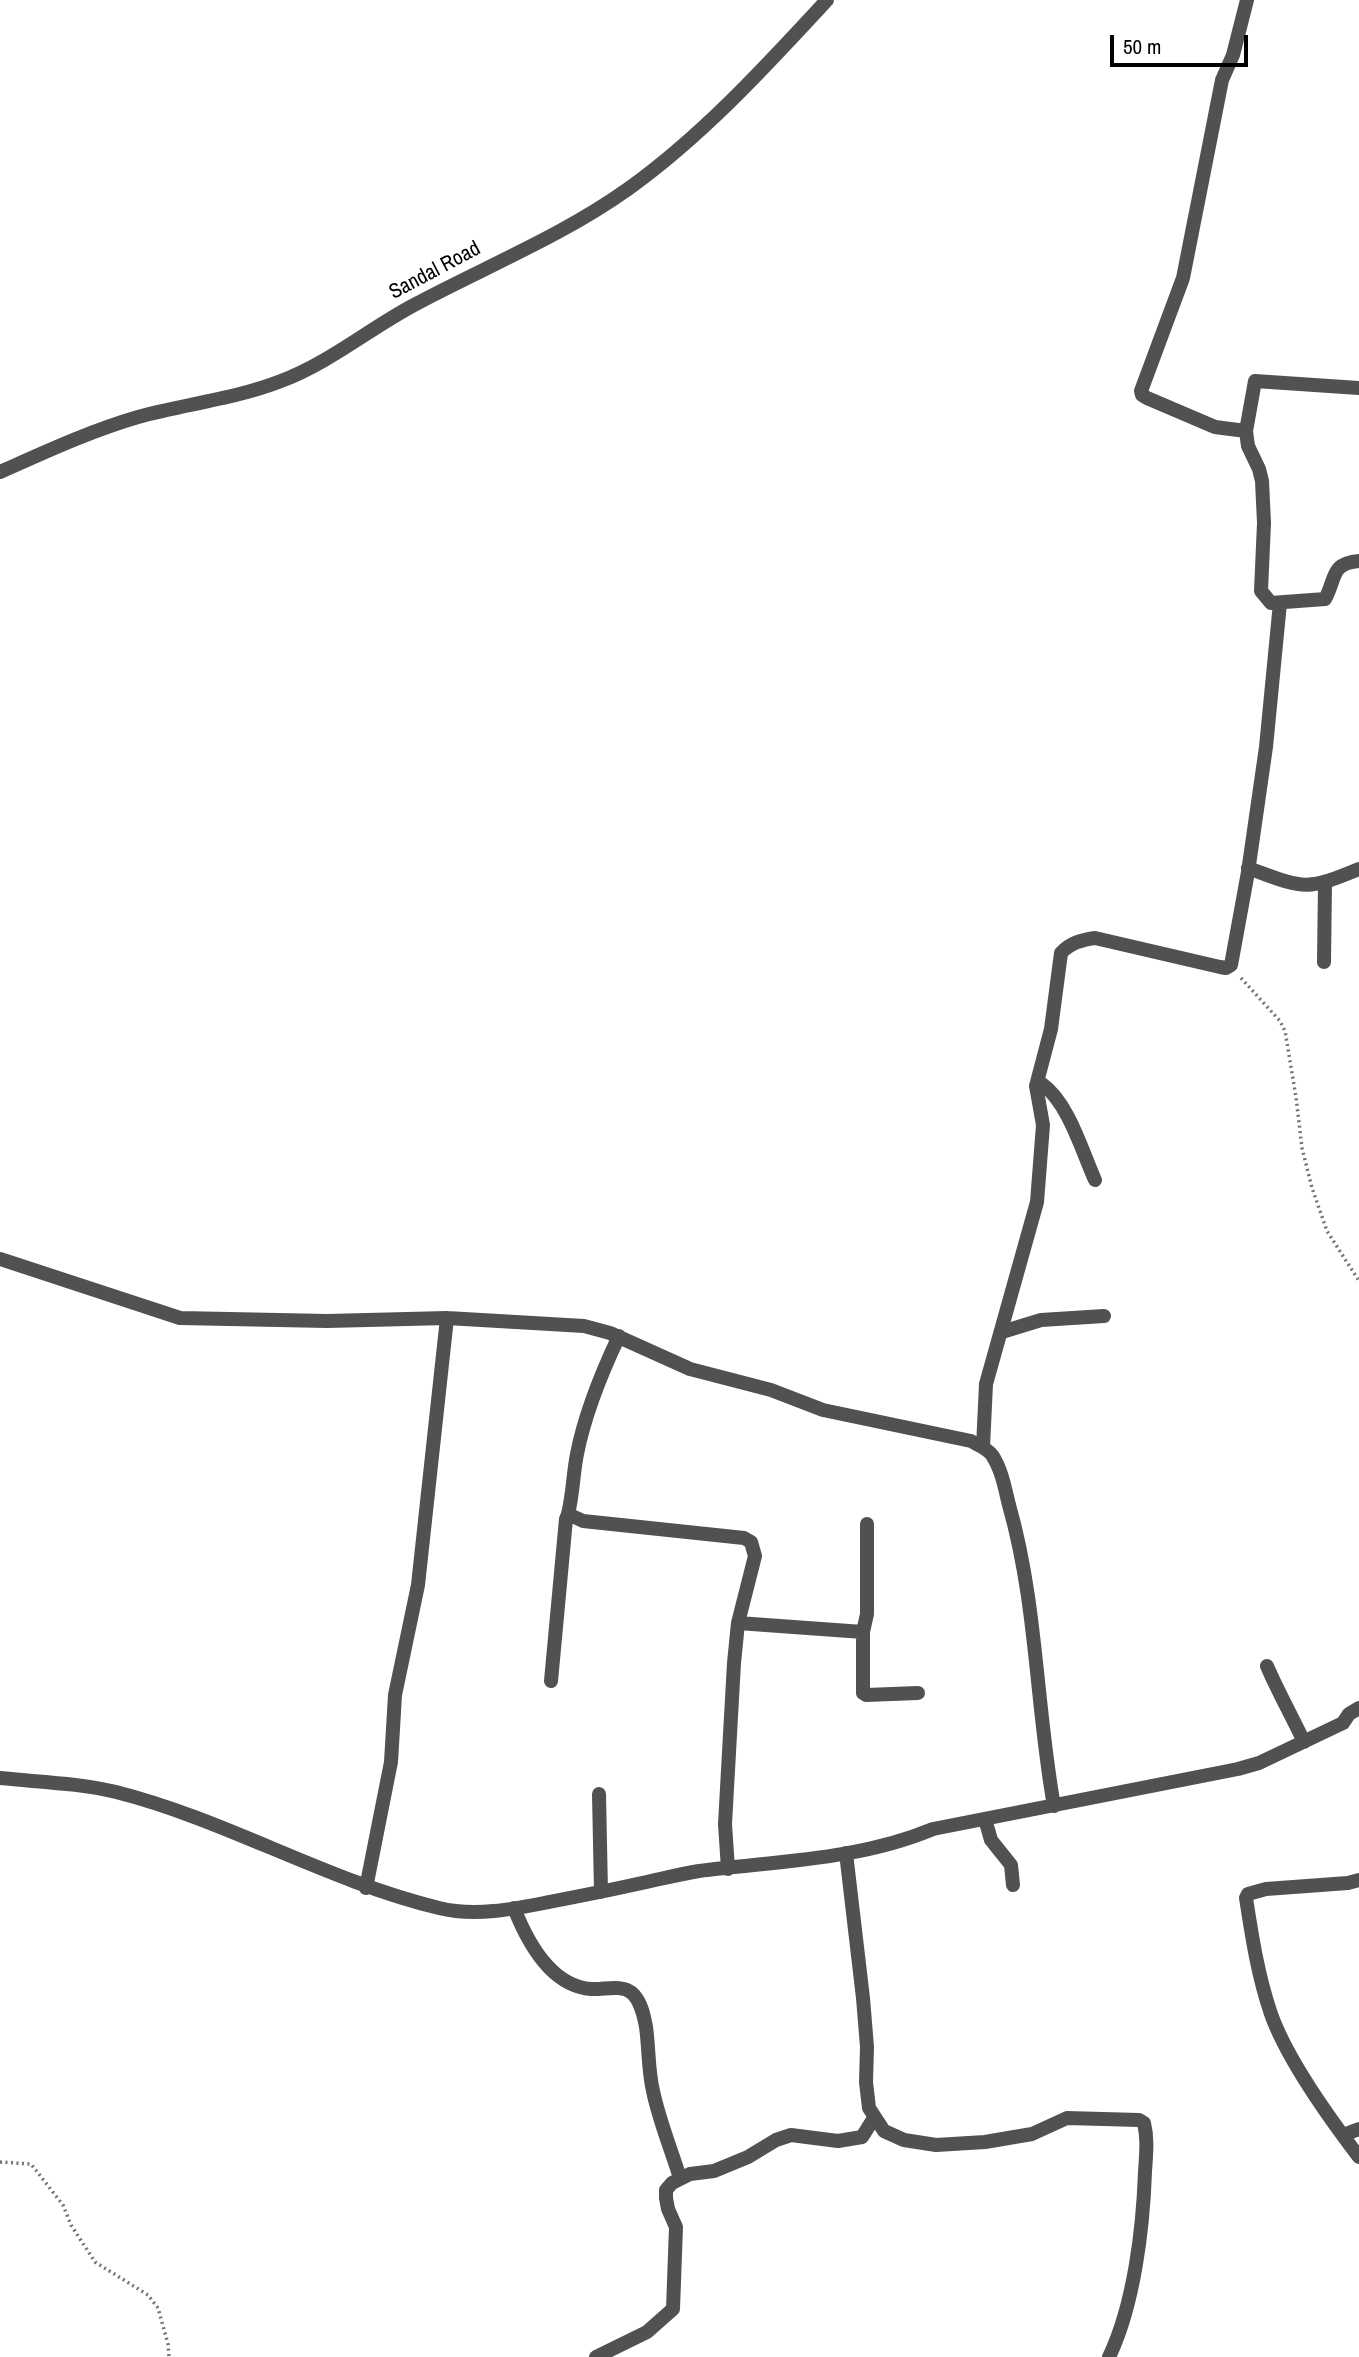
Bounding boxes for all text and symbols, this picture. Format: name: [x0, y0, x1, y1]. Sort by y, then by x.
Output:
scale bar: [1114, 21, 1252, 65]
text: 50 m: [1123, 32, 1161, 61]
street label: Sandal Road: [385, 237, 485, 305]

